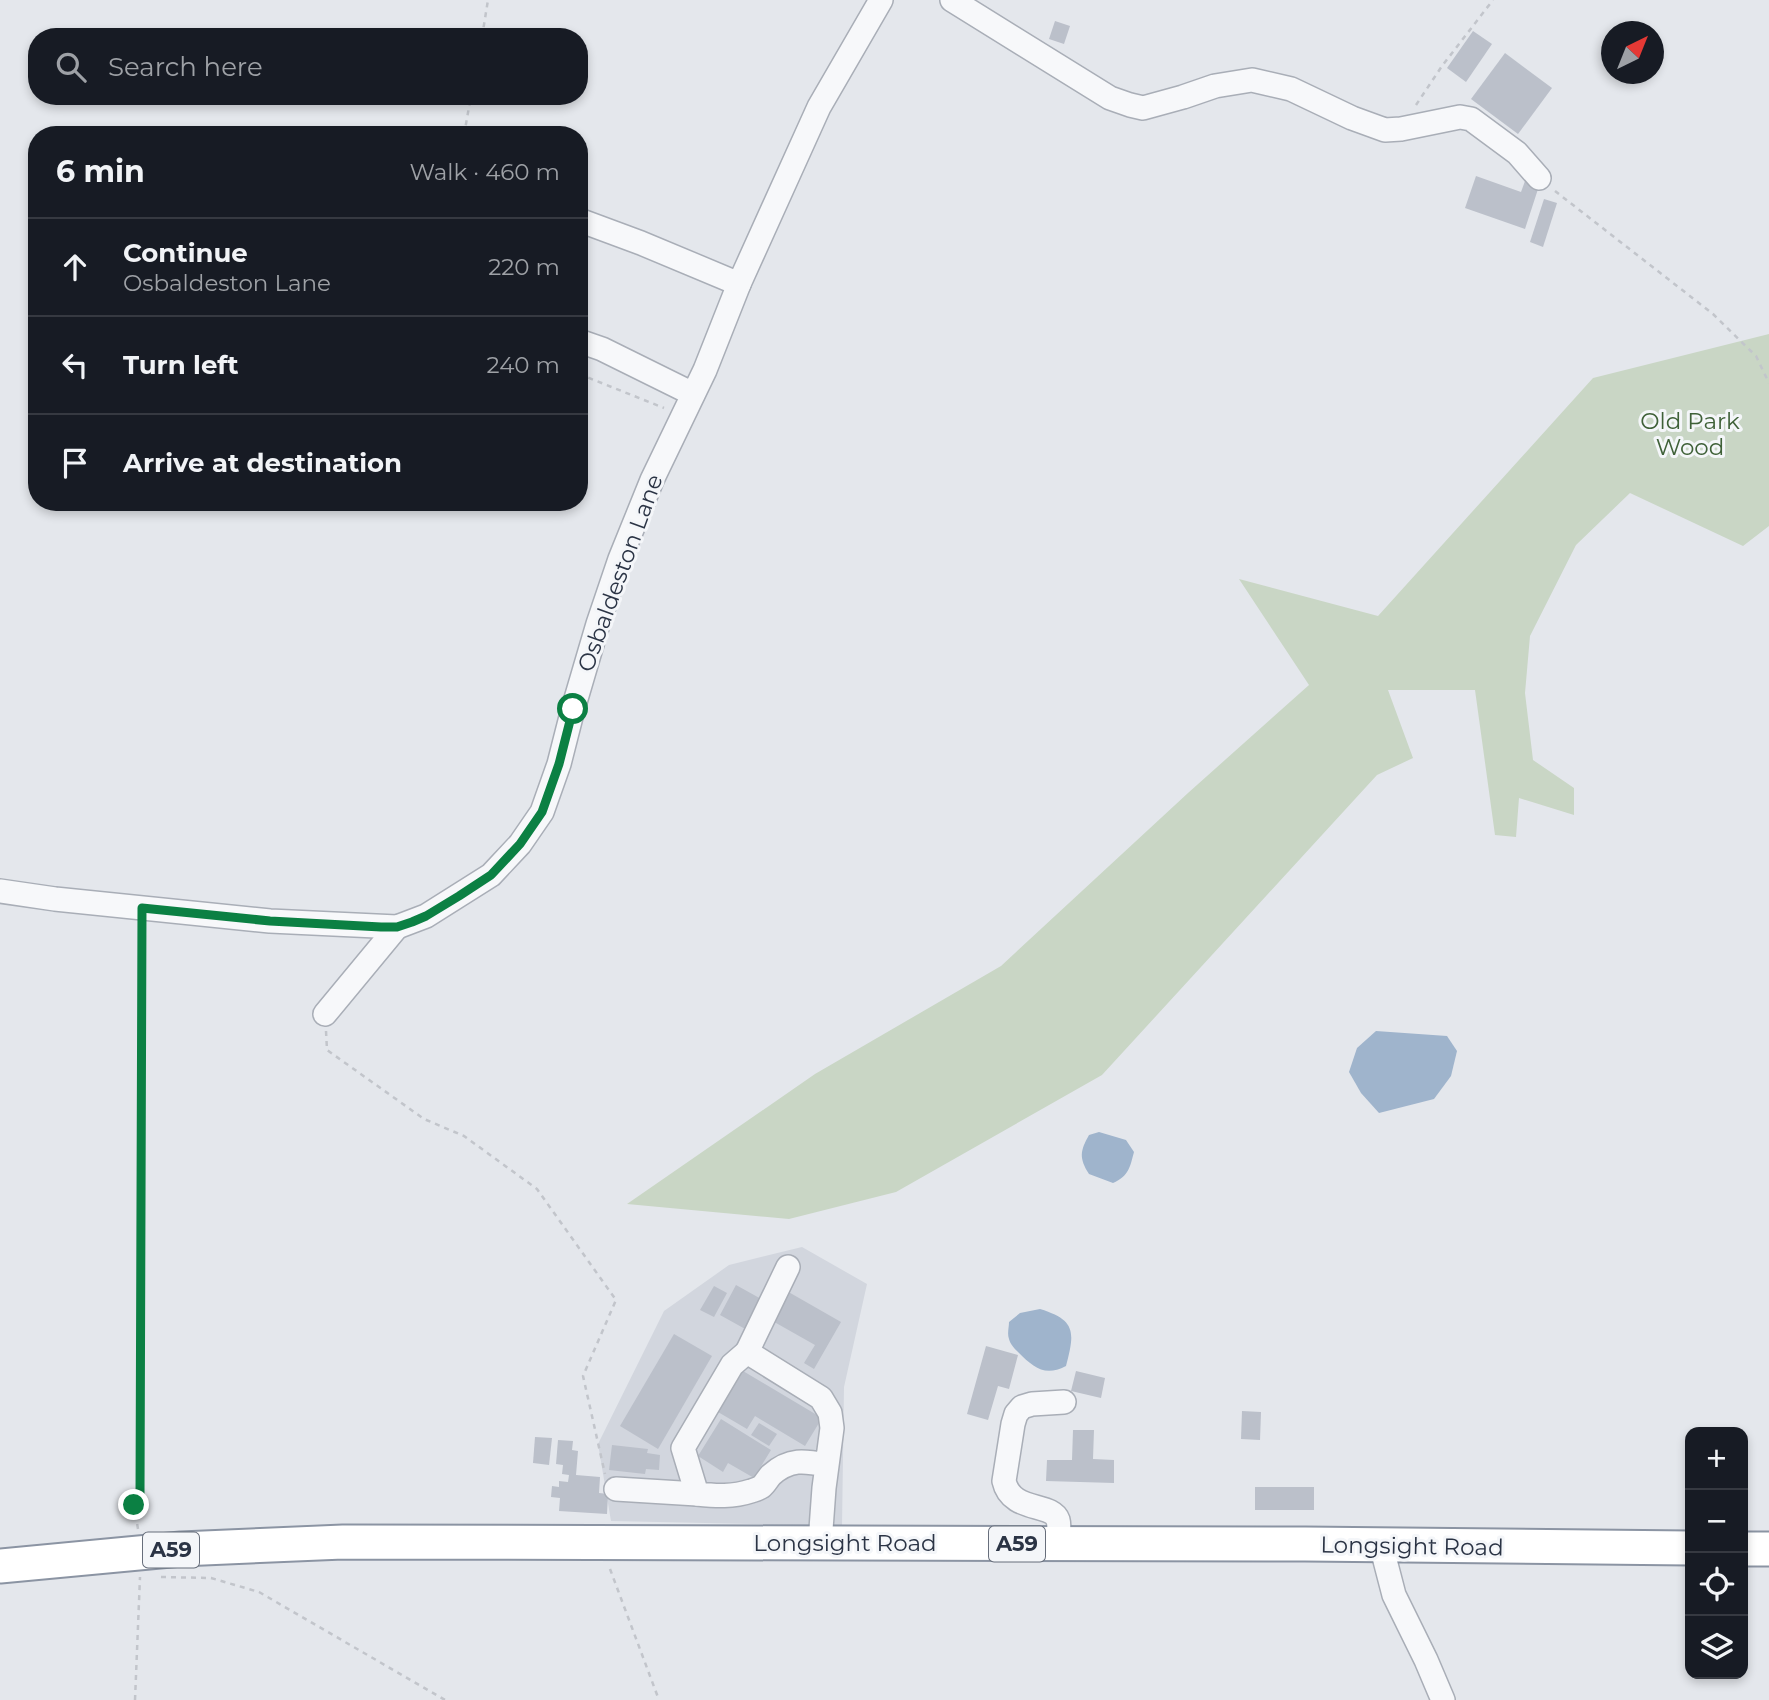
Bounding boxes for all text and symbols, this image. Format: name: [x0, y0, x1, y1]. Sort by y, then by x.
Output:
north arrow: [1601, 21, 1664, 84]
search box: [28, 28, 588, 105]
icon: search: [52, 48, 90, 86]
text: Search here: [108, 51, 263, 83]
text: 6 min: [56, 153, 145, 190]
text: Walk · 460 m: [409, 158, 560, 186]
text: Continue: [123, 237, 248, 269]
icon: ahead: [56, 248, 94, 286]
text: 220 m: [488, 253, 560, 281]
text: Osbaldeston Lane: [123, 269, 331, 297]
icon: left: [56, 346, 94, 384]
text: Turn left: [123, 349, 239, 381]
text: 240 m: [487, 351, 560, 379]
park label: Old Park Wood: [1640, 407, 1740, 461]
icon: arrive: [56, 444, 94, 482]
text: Arrive at destination: [123, 447, 402, 479]
street label: Osbaldeston Lane: [571, 470, 669, 676]
route start: [557, 693, 588, 724]
map controls: [1685, 1427, 1748, 1679]
button: +: [1685, 1427, 1748, 1490]
route end: [118, 1489, 149, 1520]
button: −: [1685, 1490, 1748, 1553]
road number: A59: [989, 1526, 1045, 1562]
street label: Longsight Road: [753, 1529, 937, 1557]
street label: Longsight Road: [1320, 1530, 1504, 1562]
road number: A59: [143, 1532, 199, 1568]
button: locate: [1685, 1553, 1748, 1616]
button: layers: [1685, 1616, 1748, 1679]

